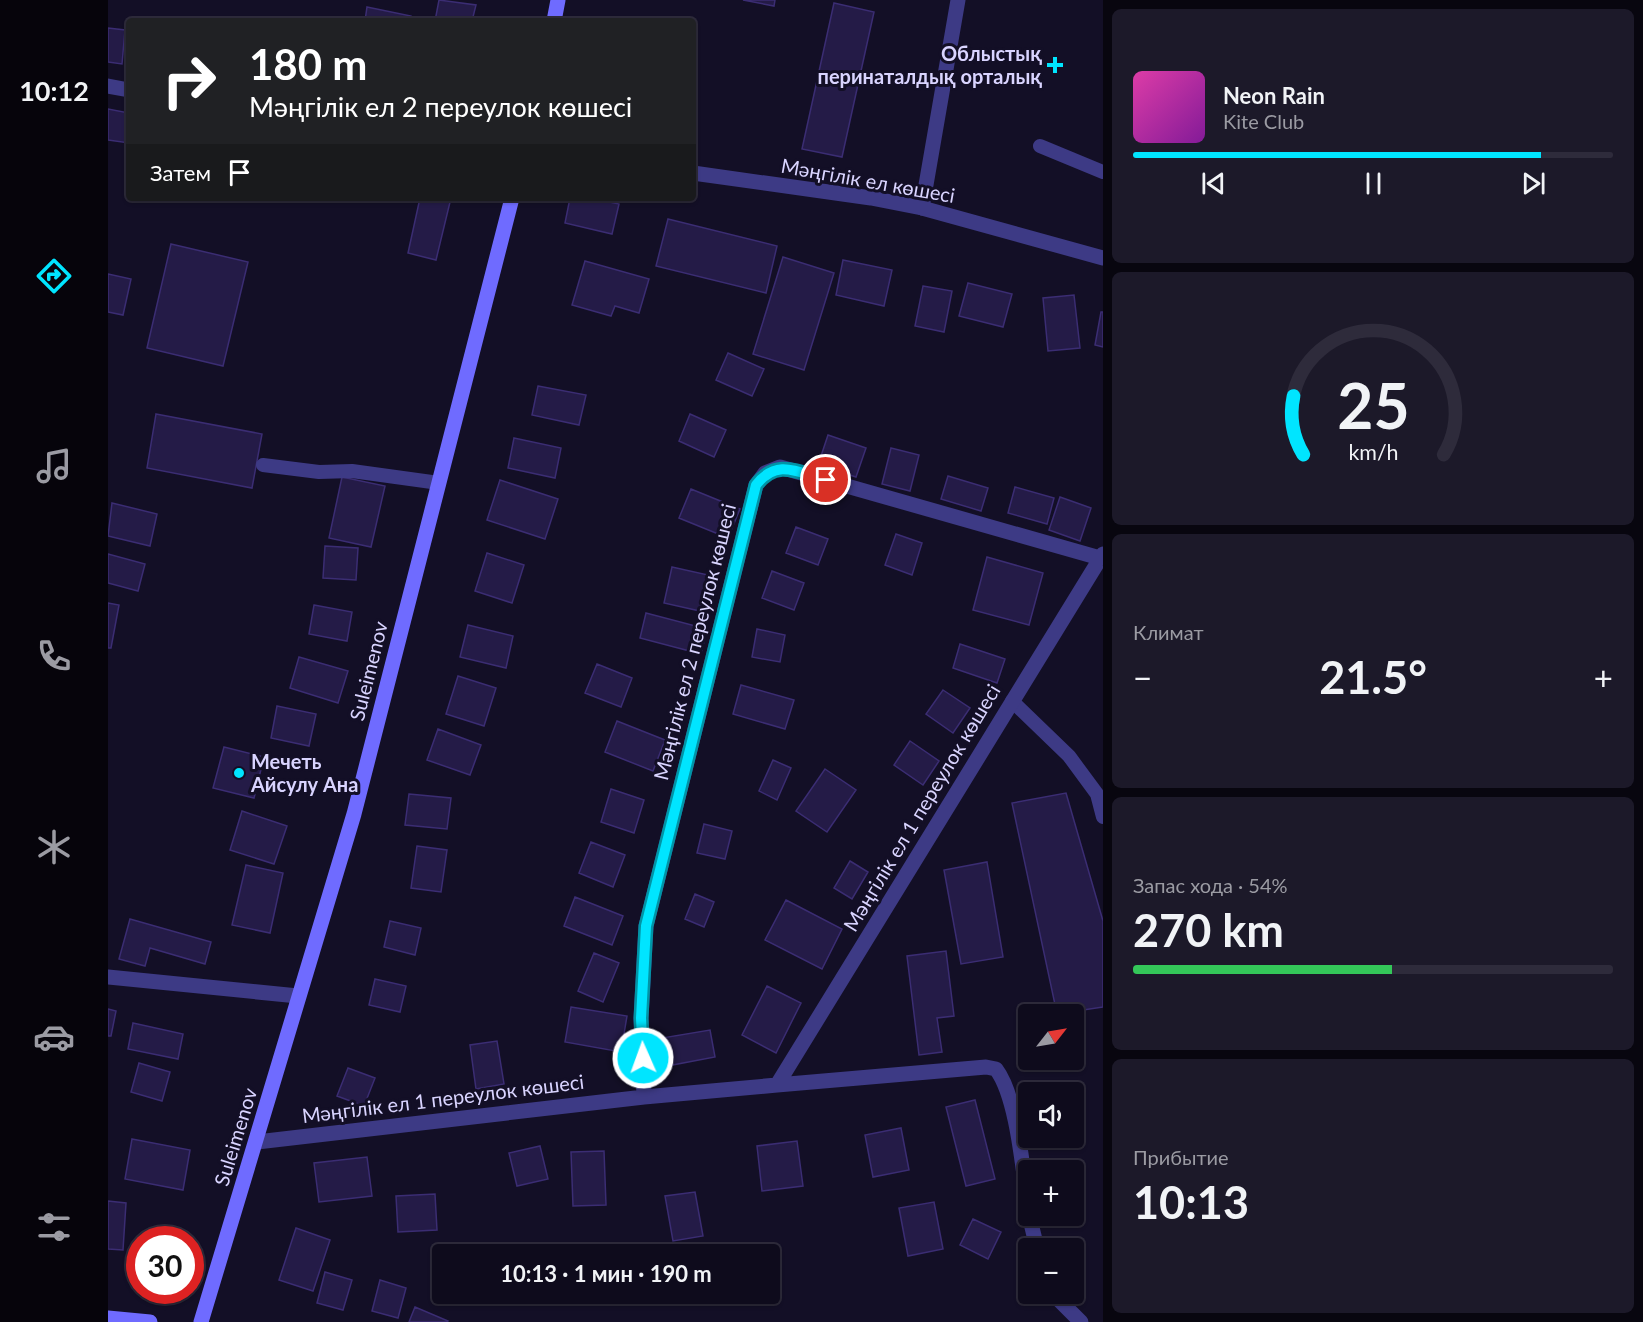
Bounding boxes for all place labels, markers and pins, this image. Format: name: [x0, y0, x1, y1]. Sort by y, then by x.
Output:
place label: Облыстық перинаталдық орталық: [818, 41, 1042, 88]
marker: Облыстық перинаталдық орталық: [1046, 56, 1064, 74]
pin: [800, 454, 851, 505]
place label: Мечеть Айсулу Ана: [250, 749, 358, 796]
marker: Мечеть Айсулу Ана: [232, 766, 246, 780]

